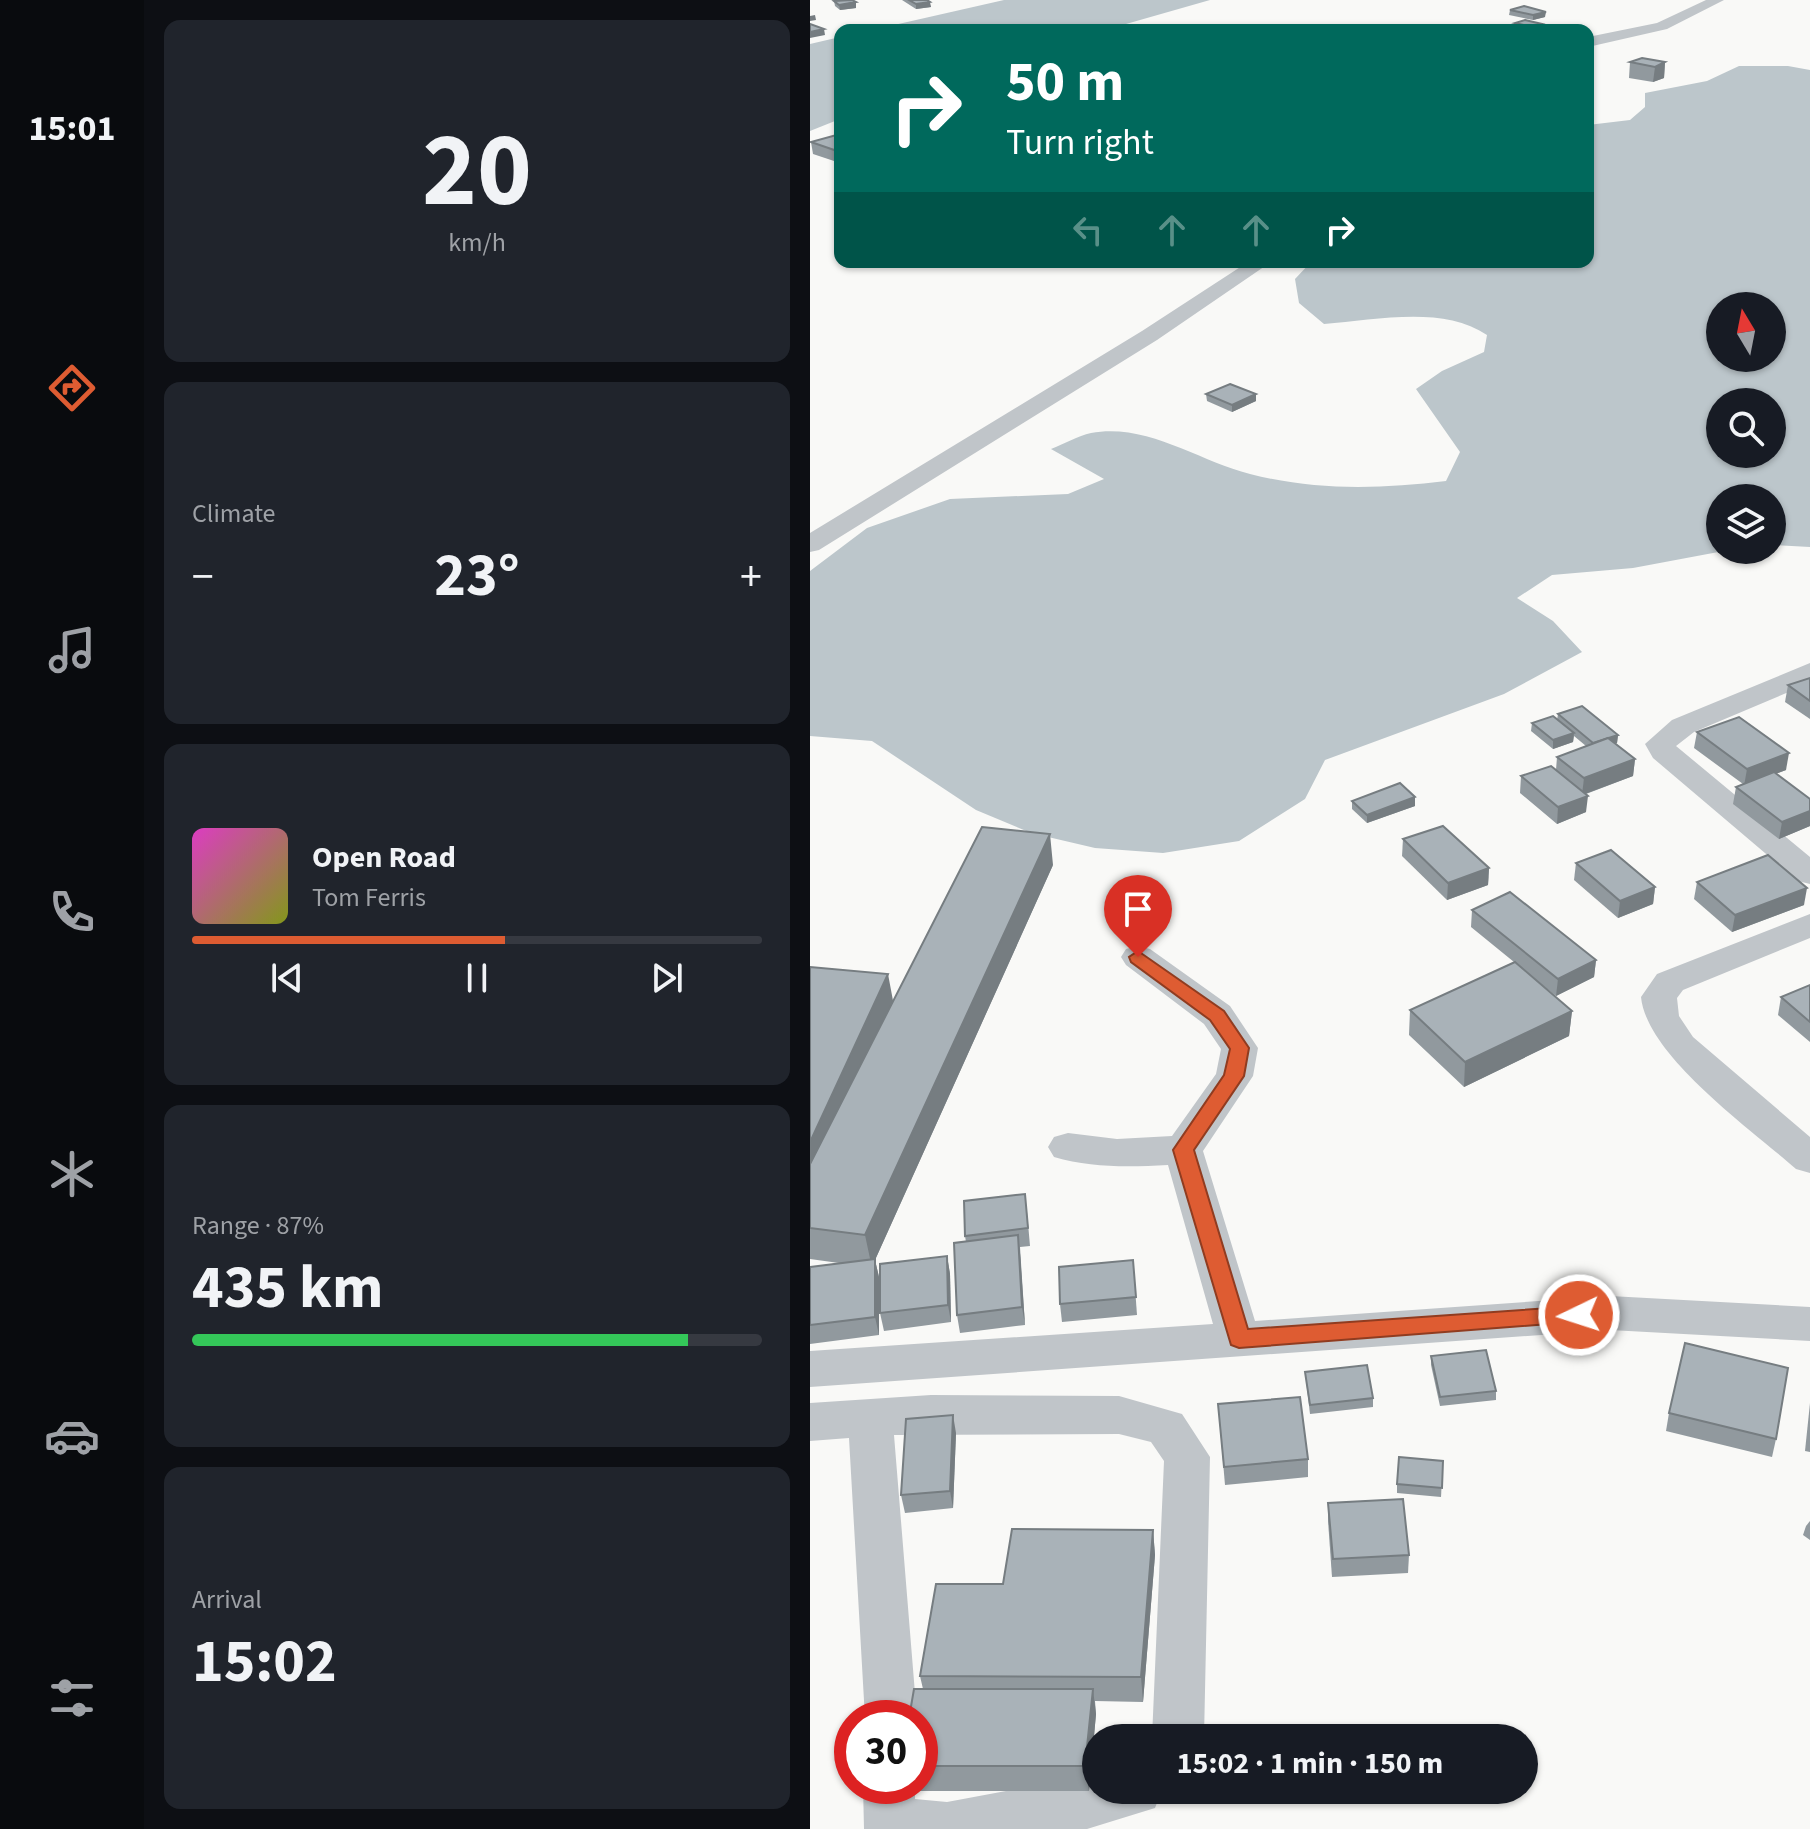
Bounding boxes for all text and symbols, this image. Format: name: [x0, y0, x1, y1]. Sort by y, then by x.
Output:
text: 50 m: [1006, 43, 1124, 122]
icon: right: [874, 56, 978, 160]
text: 20: [422, 98, 532, 246]
text: 15:01: [29, 103, 115, 154]
text: Turn right: [1006, 117, 1154, 168]
icon: left: [1066, 208, 1110, 252]
icon: ahead: [1150, 208, 1194, 252]
icon: ahead: [1234, 208, 1278, 252]
icon: right: [1318, 208, 1362, 252]
text: km/h: [448, 224, 506, 261]
north arrow: [1706, 292, 1786, 372]
map controls: [1706, 292, 1786, 564]
icon: directions: [44, 360, 100, 416]
button: search: [1706, 388, 1786, 468]
button: layers: [1706, 484, 1786, 564]
text: Climate: [192, 495, 276, 532]
text: 23°: [434, 534, 520, 619]
text: −: [192, 546, 214, 609]
text: +: [740, 546, 762, 609]
icon: music: [44, 622, 100, 678]
text: Open Road: [312, 836, 456, 879]
pin: [1104, 875, 1172, 957]
text: Tom Ferris: [312, 879, 426, 916]
icon: phone: [44, 884, 100, 940]
icon: arrive: [1116, 887, 1160, 931]
icon: previous: [265, 956, 309, 1000]
icon: pause: [455, 956, 499, 1000]
icon: next: [645, 956, 689, 1000]
icon: climate: [44, 1146, 100, 1202]
text: Range · 87%: [192, 1207, 324, 1244]
text: 435 km: [192, 1246, 383, 1331]
position arrow: [1537, 1273, 1621, 1357]
icon: car: [44, 1408, 100, 1464]
text: Arrival: [192, 1581, 262, 1618]
text: 15:02: [192, 1620, 337, 1705]
icon: filters: [44, 1670, 100, 1726]
speed limit sign: 30: [834, 1700, 938, 1804]
text: 15:02 · 1 min · 150 m: [1177, 1742, 1443, 1785]

